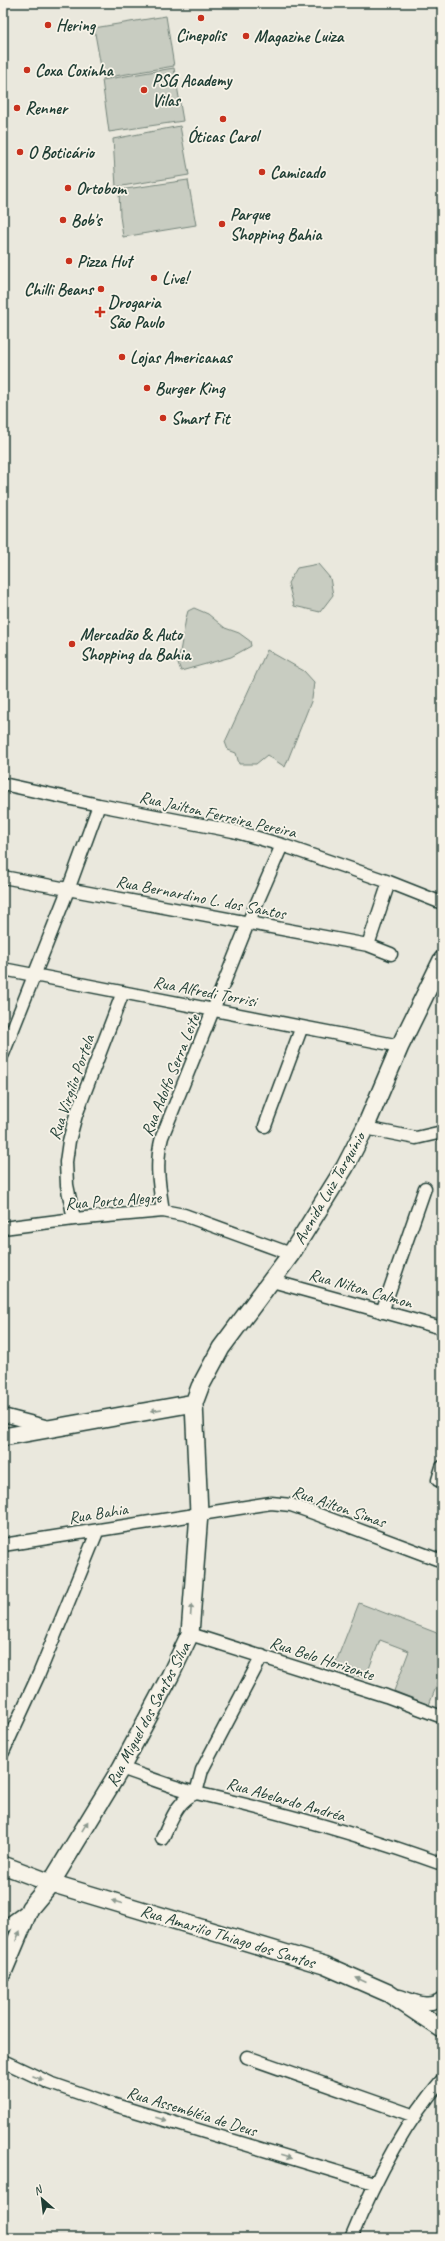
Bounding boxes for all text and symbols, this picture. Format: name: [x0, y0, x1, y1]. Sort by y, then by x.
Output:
marker: Cinepolis: [196, 13, 206, 23]
place label: Hering: [56, 15, 97, 36]
marker: Hering: [43, 20, 53, 30]
place label: Cinepolis: [176, 25, 228, 46]
place label: Magazine Luiza: [254, 26, 345, 47]
marker: Magazine Luiza: [241, 31, 251, 41]
place label: Coxa Coxinha: [35, 60, 115, 81]
marker: Coxa Coxinha: [22, 65, 32, 75]
place label: PSG Academy Vilas: [152, 70, 233, 111]
marker: PSG Academy Vilas: [139, 85, 149, 95]
place label: Renner: [25, 98, 69, 119]
marker: Renner: [12, 103, 22, 113]
marker: Óticas Carol: [218, 114, 228, 124]
place label: Óticas Carol: [187, 125, 262, 147]
place label: O Boticário: [28, 142, 96, 163]
marker: O Boticário: [15, 147, 25, 157]
place label: Camicado: [270, 162, 327, 183]
marker: Camicado: [257, 167, 267, 177]
place label: Ortobom: [76, 178, 127, 199]
marker: Ortobom: [63, 183, 73, 193]
place label: Parque Shopping Bahia: [230, 204, 323, 245]
place label: Bob's: [71, 210, 104, 231]
marker: Bob's: [58, 215, 68, 225]
marker: Parque Shopping Bahia: [217, 219, 227, 229]
place label: Pizza Hut: [77, 251, 134, 272]
marker: Pizza Hut: [64, 256, 74, 266]
place label: Live!: [162, 268, 191, 289]
marker: Live!: [149, 273, 159, 283]
place label: Chilli Beans: [24, 279, 95, 300]
marker: Chilli Beans: [96, 284, 106, 294]
place label: Drogaria São Paulo: [108, 292, 166, 333]
marker: Drogaria São Paulo: [95, 307, 105, 317]
place label: Lojas Americanas: [130, 347, 234, 368]
marker: Lojas Americanas: [117, 352, 127, 362]
place label: Burger King: [155, 378, 226, 399]
marker: Burger King: [142, 383, 152, 393]
place label: Smart Fit: [171, 408, 232, 429]
marker: Smart Fit: [158, 413, 168, 423]
place label: Mercadão & Auto Shopping da Bahia: [80, 624, 192, 665]
marker: Mercadão & Auto Shopping da Bahia: [67, 639, 77, 649]
street label: Rua Jailton Ferreira Pereira: [137, 786, 300, 843]
street label: Rua Bernardino L. dos Santos: [114, 871, 289, 924]
street label: Rua Alfredi Torrisi: [152, 971, 260, 1012]
street label: Rua Adolfo Serra Leite: [137, 1010, 205, 1139]
street label: Rua Virgílio Portela: [44, 1031, 100, 1142]
street label: Avenida Luiz Tarquínio: [289, 1127, 371, 1248]
street label: Rua Porto Alegre: [64, 1187, 163, 1214]
street label: Rua Nilton Calmon: [307, 1264, 416, 1314]
one-way arrow: [150, 1407, 162, 1413]
street label: Rua Ailton Simas: [289, 1481, 390, 1533]
street label: Rua Bahia: [67, 1498, 130, 1529]
one-way arrow: [188, 1604, 195, 1616]
street label: Rua Belo Horizonte: [267, 1632, 378, 1686]
street label: Rua Miguel dos Santos Silva: [101, 1637, 196, 1790]
street label: Rua Abelardo Andréa: [224, 1773, 349, 1827]
one-way arrow: [82, 1820, 89, 1832]
one-way arrow: [111, 1899, 123, 1905]
street label: Rua Amarilio Thiago dos Santos: [138, 1900, 320, 1974]
one-way arrow: [15, 1930, 21, 1942]
one-way arrow: [355, 1977, 366, 1983]
one-way arrow: [33, 2075, 44, 2081]
street label: Rua Assembléia de Deus: [124, 2082, 260, 2142]
one-way arrow: [156, 2116, 168, 2122]
one-way arrow: [280, 2154, 292, 2160]
north arrow: [22, 2179, 62, 2219]
text: N: [31, 2181, 46, 2198]

